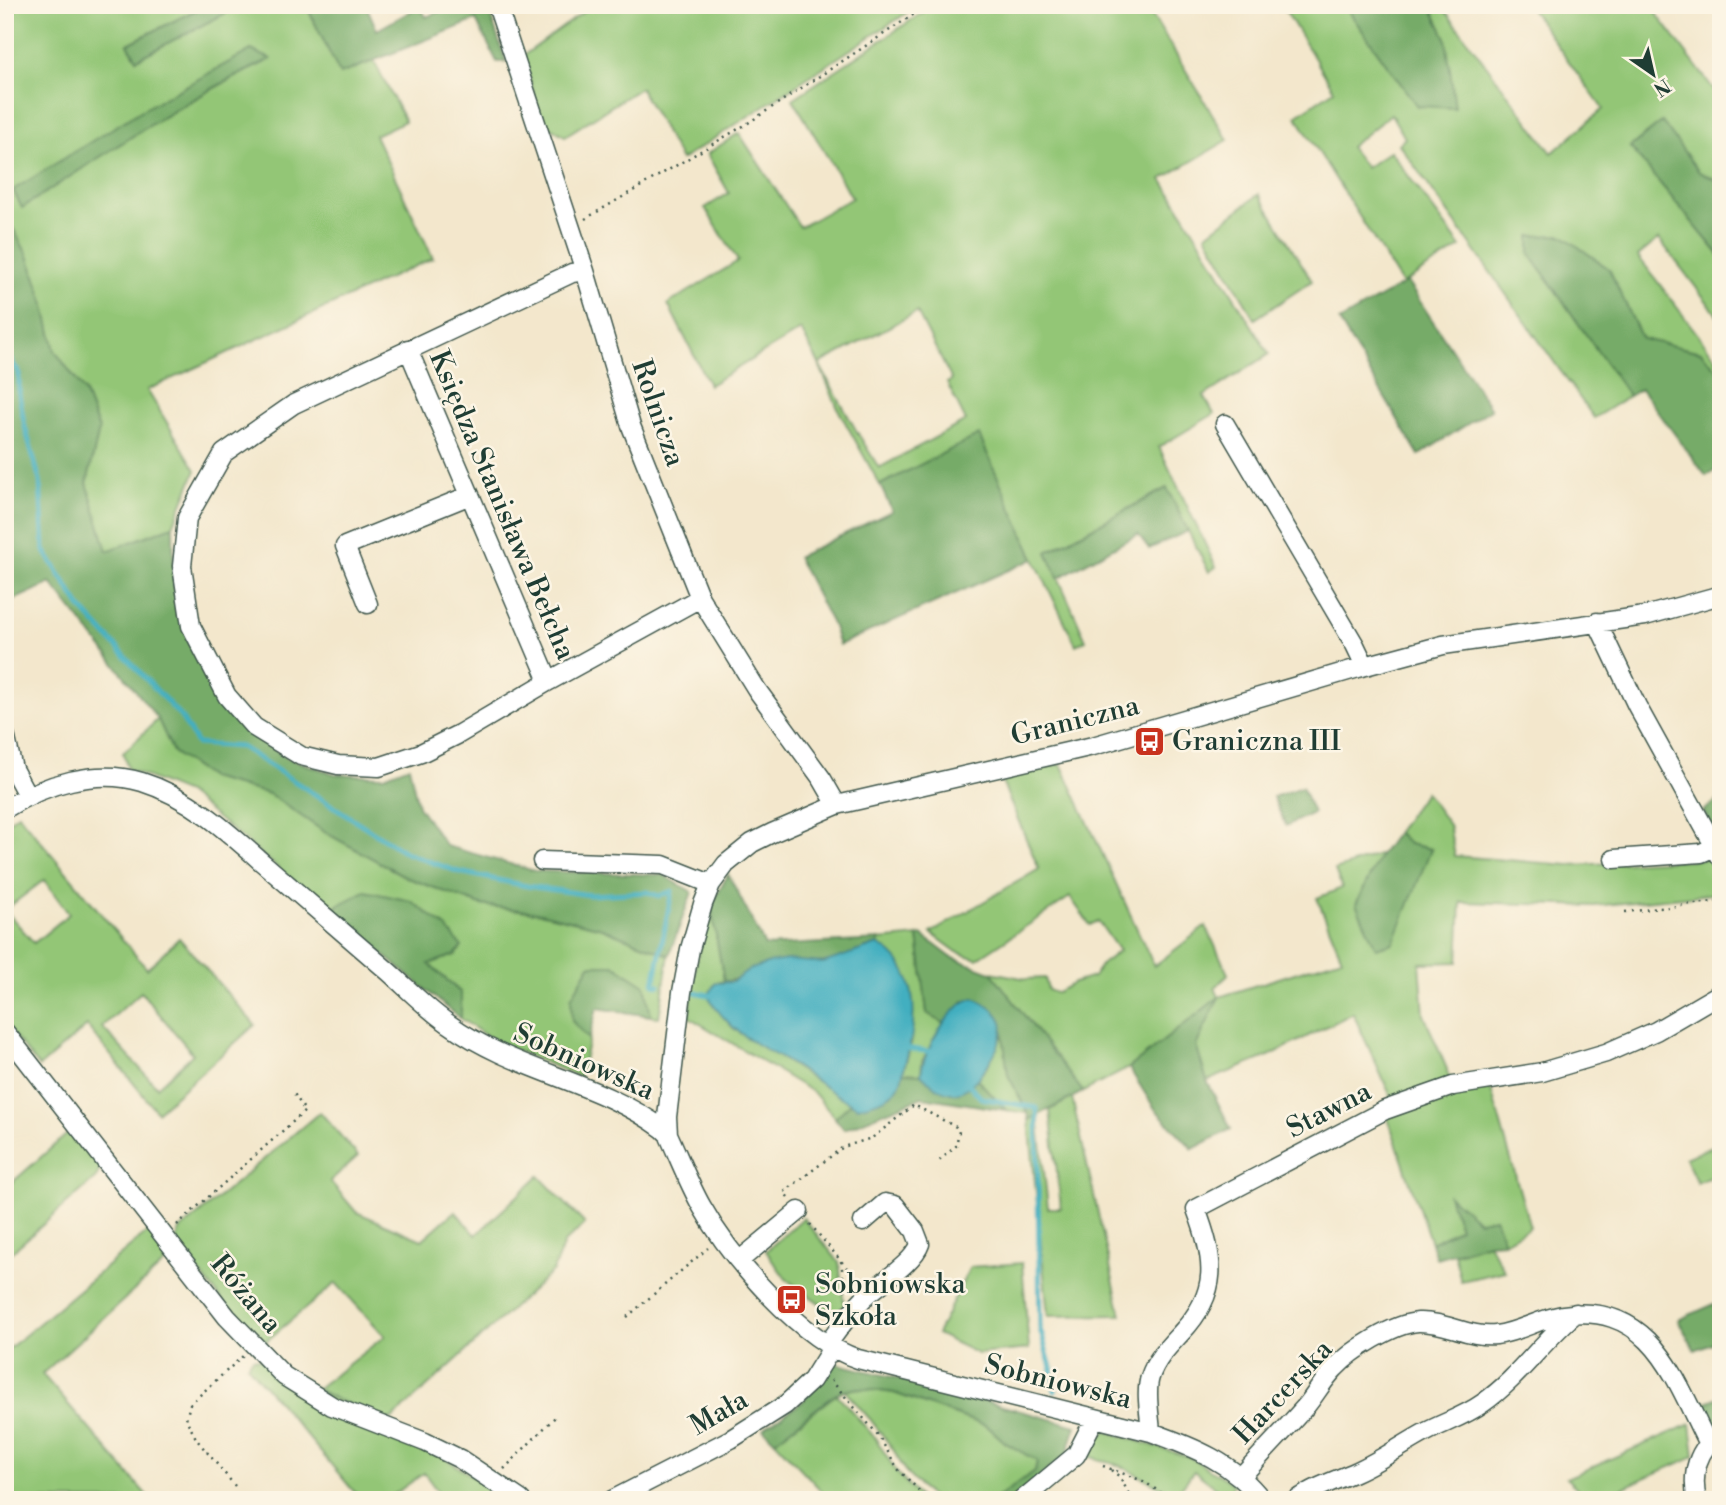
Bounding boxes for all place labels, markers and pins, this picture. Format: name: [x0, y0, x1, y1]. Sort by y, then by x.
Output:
bus stop icon: Graniczna III: [1132, 724, 1166, 758]
place label: Graniczna III: [1172, 724, 1341, 759]
place label: Sobniowska Szkoła: [815, 1267, 966, 1334]
bus stop icon: Sobniowska Szkoła: [775, 1283, 809, 1317]

